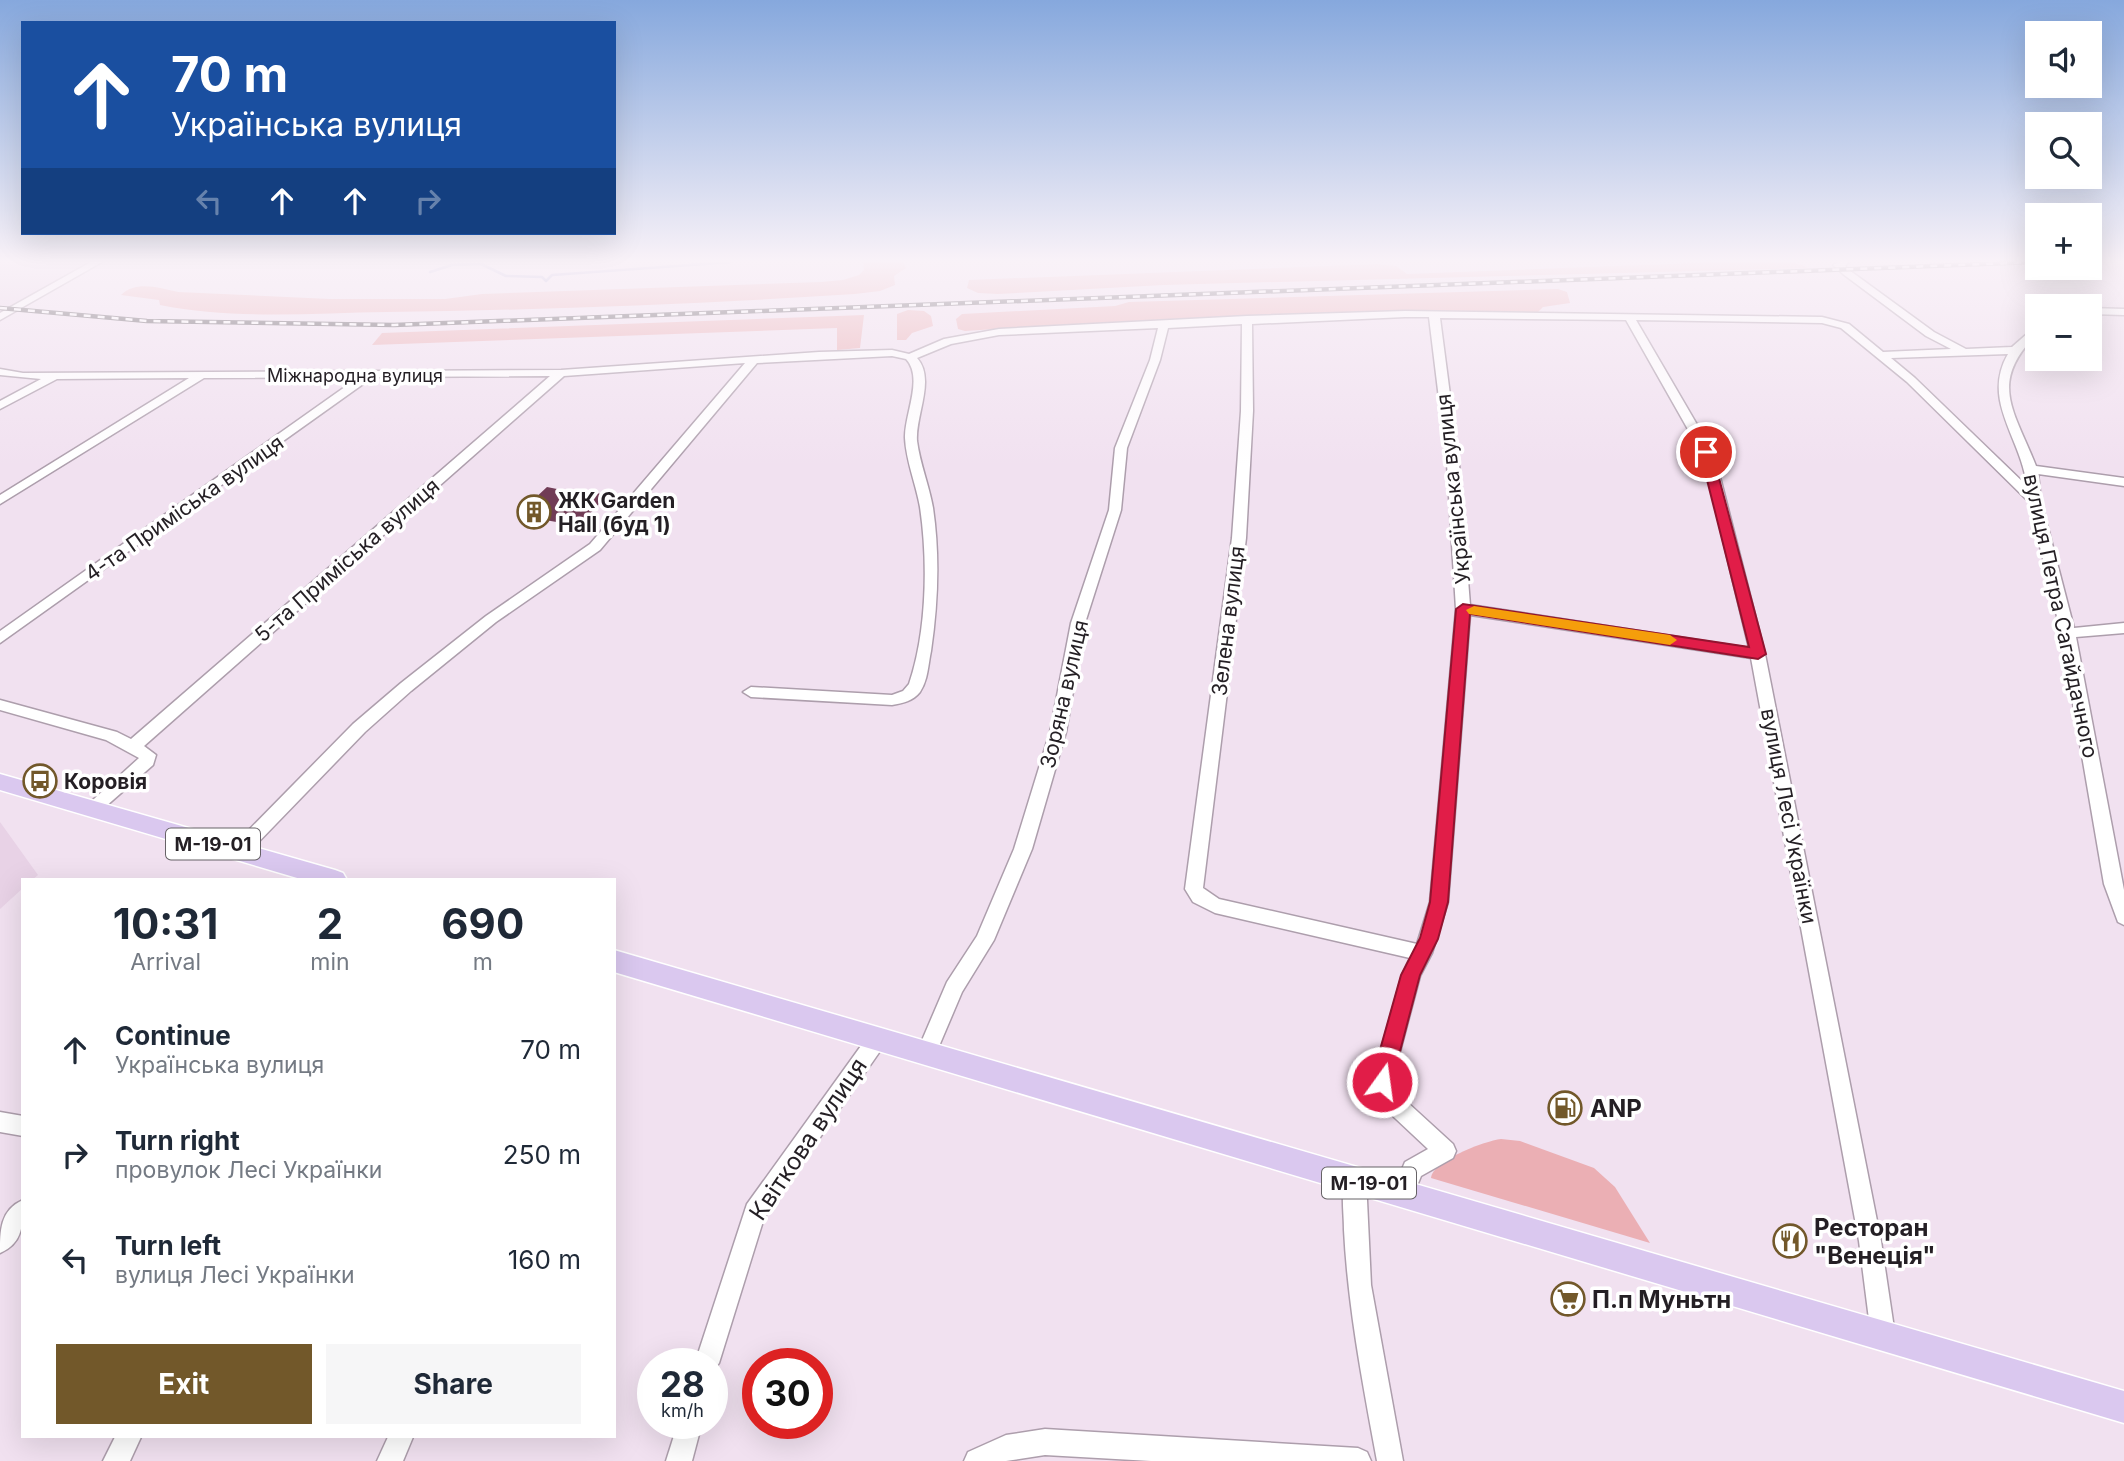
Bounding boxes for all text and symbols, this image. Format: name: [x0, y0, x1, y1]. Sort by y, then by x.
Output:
map controls: [2025, 21, 2102, 371]
button: sound: [2025, 21, 2102, 98]
text: 70 m: [171, 45, 288, 104]
icon: ahead: [56, 49, 147, 140]
text: Українська вулиця: [171, 105, 462, 144]
button: search: [2025, 112, 2102, 189]
icon: left: [190, 182, 228, 220]
icon: ahead: [263, 182, 301, 220]
icon: ahead: [336, 182, 374, 220]
icon: right: [409, 182, 447, 220]
button: +: [2025, 203, 2102, 280]
button: −: [2025, 294, 2102, 371]
street label: Міжнародна вулиця: [267, 365, 443, 386]
street label: Українська вулиця: [1431, 393, 1475, 585]
pin: [1676, 422, 1736, 482]
street label: 4-та Приміська вулиця: [80, 430, 288, 586]
icon: arrive: [1687, 433, 1725, 471]
street label: вулиця Петра Сагайдачного: [2019, 472, 2103, 760]
street label: 5-та Приміська вулиця: [250, 473, 444, 647]
place label: ЖК Garden Hall (буд 1): [558, 488, 675, 537]
building icon: ЖК Garden Hall (буд 1): [515, 493, 553, 531]
street label: Зелена вулиця: [1206, 545, 1250, 697]
street label: Зоряна вулиця: [1035, 617, 1093, 771]
street label: вулиця Лесі Українки: [1756, 706, 1822, 926]
bus stop icon: Коровія: [21, 762, 59, 800]
place label: Коровія: [64, 769, 147, 794]
road number: М-19-01: [166, 828, 260, 860]
text: 10:31: [113, 898, 218, 949]
text: 2: [317, 898, 343, 949]
text: 690: [441, 898, 524, 949]
text: Arrival: [130, 948, 201, 976]
text: min: [310, 948, 350, 976]
text: m: [473, 948, 493, 976]
text: Continue: [115, 1020, 231, 1051]
icon: ahead: [56, 1031, 94, 1069]
text: 70 m: [520, 1034, 581, 1065]
position arrow: [1345, 1045, 1419, 1119]
text: Українська вулиця: [115, 1051, 324, 1079]
street label: Квіткова вулиця: [743, 1052, 873, 1226]
fuel station icon: ANP: [1546, 1089, 1584, 1127]
place label: ANP: [1590, 1094, 1642, 1123]
text: Turn right: [115, 1125, 240, 1156]
icon: right: [56, 1136, 94, 1174]
text: 250 m: [503, 1139, 581, 1170]
text: провулок Лесі Українки: [115, 1156, 382, 1184]
road number: М-19-01: [1322, 1168, 1416, 1198]
place label: Ресторан "Венеція": [1814, 1213, 1936, 1270]
restaurant icon: Ресторан "Венеція": [1771, 1222, 1809, 1260]
text: Turn left: [115, 1230, 221, 1261]
icon: left: [56, 1241, 94, 1279]
text: 160 m: [508, 1244, 581, 1275]
text: вулиця Лесі Українки: [115, 1261, 355, 1289]
supermarket icon: П.п Муньтн: [1549, 1280, 1587, 1318]
place label: П.п Муньтн: [1592, 1285, 1731, 1314]
button: Exit: [56, 1344, 312, 1424]
button: Share: [326, 1344, 581, 1424]
speed limit sign: 30: [742, 1348, 833, 1439]
text: 28: [660, 1363, 705, 1405]
text: km/h: [661, 1400, 704, 1421]

